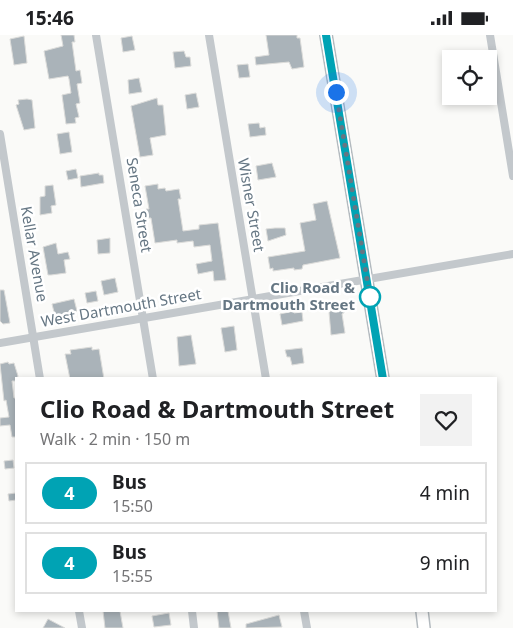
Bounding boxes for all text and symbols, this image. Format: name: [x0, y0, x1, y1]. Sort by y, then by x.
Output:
text: 15:46: [25, 5, 74, 31]
map controls: [442, 50, 497, 105]
button: locate: [442, 50, 497, 105]
your location: [324, 80, 349, 105]
street label: Seneca Street: [123, 156, 157, 254]
street label: Wisner Street: [234, 156, 270, 254]
street label: Kellar Avenue: [17, 204, 53, 303]
place label: Clio Road & Dartmouth Street: [222, 277, 356, 314]
street label: West Dartmouth Street: [39, 283, 203, 331]
marker: Clio Road & Dartmouth Street: [359, 286, 381, 308]
text: Clio Road & Dartmouth Street: [40, 392, 394, 425]
button: heart: [420, 394, 472, 446]
text: Walk · 2 min · 150 m: [40, 428, 190, 450]
text: Bus: [112, 469, 147, 495]
text: 4 min: [420, 480, 470, 506]
text: 4: [64, 481, 75, 505]
text: 15:50: [112, 495, 153, 517]
text: Bus: [112, 539, 147, 565]
text: 9 min: [420, 550, 470, 576]
text: 4: [64, 551, 75, 575]
text: 15:55: [112, 565, 153, 587]

